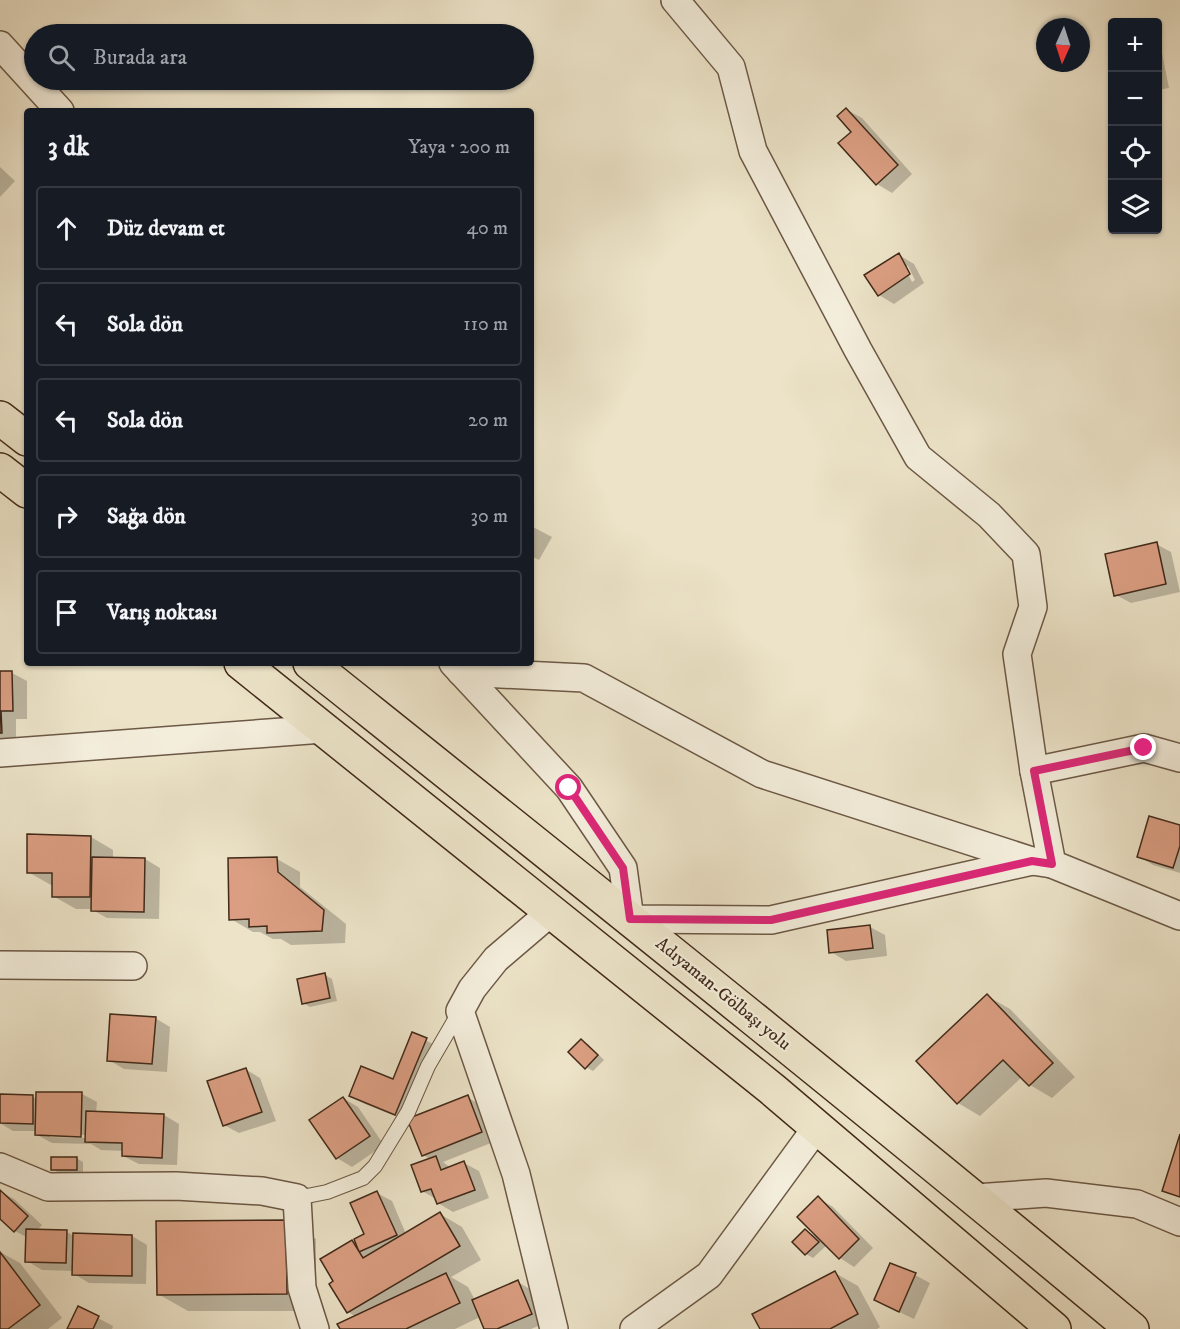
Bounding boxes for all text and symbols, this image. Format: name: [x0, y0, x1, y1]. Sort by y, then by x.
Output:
north arrow: [1036, 18, 1090, 72]
map controls: [1108, 18, 1162, 234]
button: +: [1108, 18, 1162, 72]
search box: [24, 24, 534, 90]
icon: search: [45, 41, 78, 74]
text: Burada ara: [93, 44, 187, 71]
button: −: [1108, 72, 1162, 126]
button: locate: [1108, 126, 1162, 180]
text: 3 dk: [48, 131, 89, 164]
text: Yaya · 200 m: [408, 135, 510, 160]
button: layers: [1108, 180, 1162, 234]
icon: ahead: [50, 212, 83, 245]
text: Düz devam et: [107, 215, 225, 242]
text: 40 m: [466, 216, 508, 241]
icon: left: [50, 308, 83, 341]
text: Sola dön: [107, 311, 183, 338]
text: 110 m: [463, 312, 508, 337]
icon: left: [50, 404, 83, 437]
text: Sola dön: [107, 407, 183, 434]
text: 20 m: [468, 408, 508, 433]
icon: right: [50, 500, 83, 533]
text: Sağa dön: [107, 503, 186, 530]
text: 30 m: [470, 504, 508, 529]
icon: arrive: [50, 596, 83, 629]
text: Varış noktası: [107, 599, 217, 626]
route end: [1130, 734, 1156, 760]
route start: [555, 774, 581, 800]
street label: Adıyaman-Gölbaşı yolu: [651, 933, 795, 1055]

